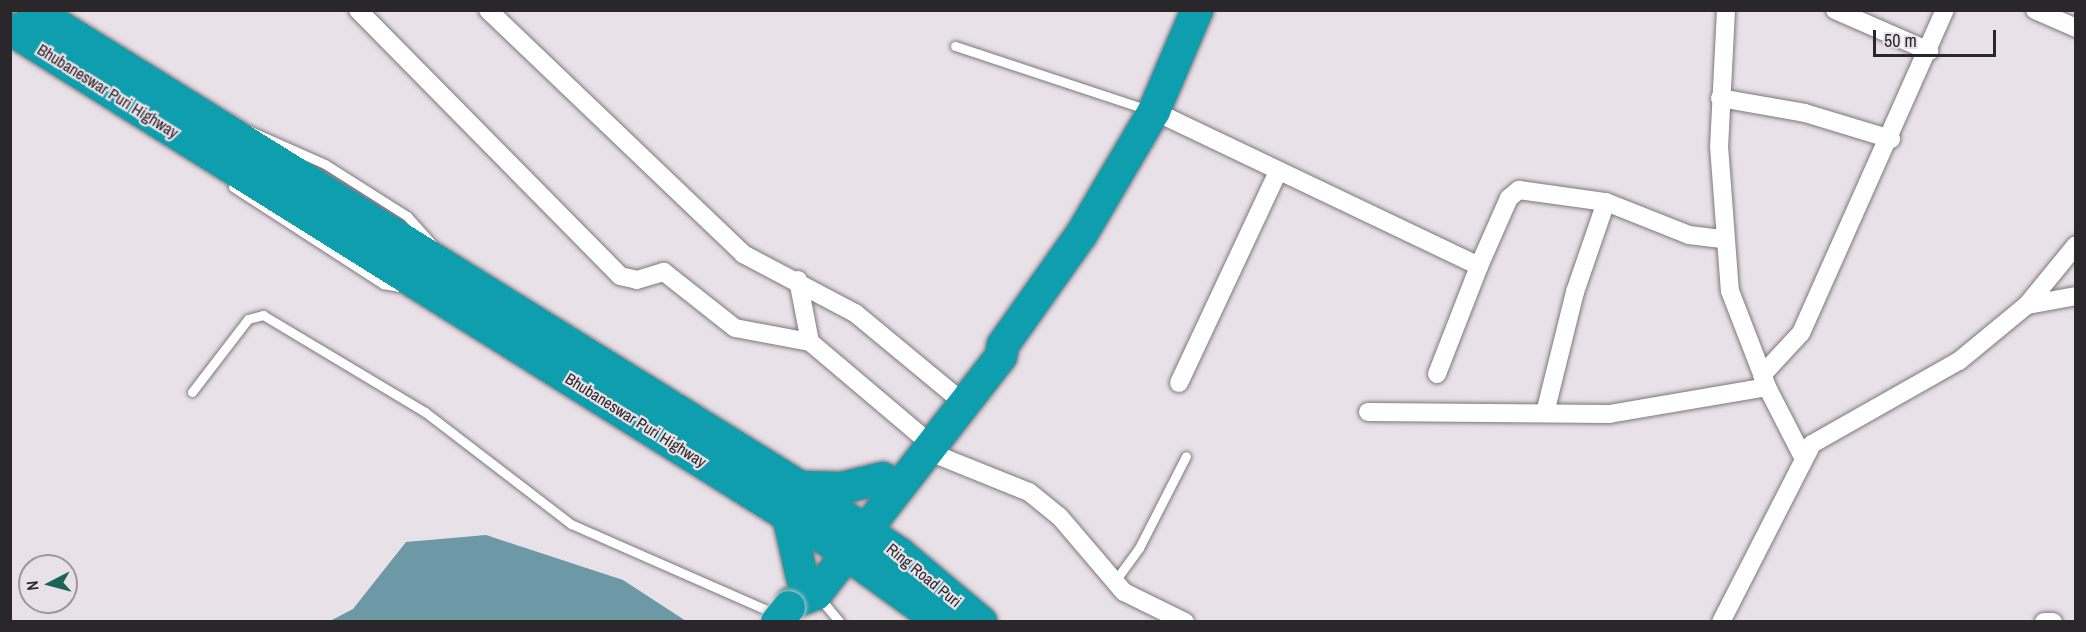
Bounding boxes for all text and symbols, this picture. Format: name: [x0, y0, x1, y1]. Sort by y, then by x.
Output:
scale bar: [1876, 18, 1999, 56]
text: 50 m: [1884, 28, 1917, 53]
street label: Bhubaneswar Puri Highway: [34, 40, 182, 142]
street label: Bhubaneswar Puri Highway: [562, 369, 710, 471]
street label: Ring Road Puri: [883, 539, 965, 611]
north arrow: [18, 554, 78, 614]
text: N: [21, 580, 44, 592]

